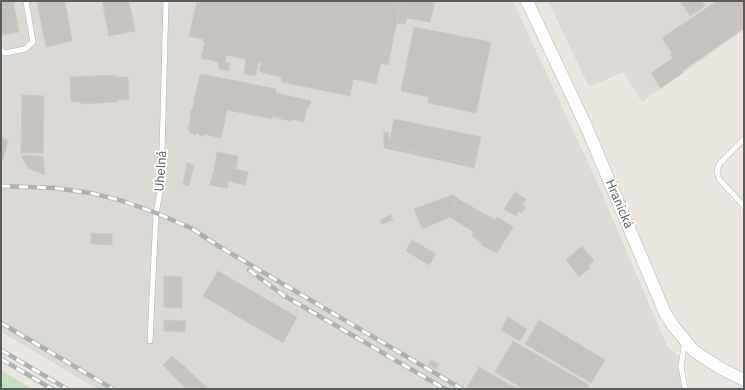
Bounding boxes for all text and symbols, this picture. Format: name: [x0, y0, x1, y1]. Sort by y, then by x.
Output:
street label: Uhelná: [152, 150, 170, 192]
street label: Hranická: [602, 177, 636, 231]

